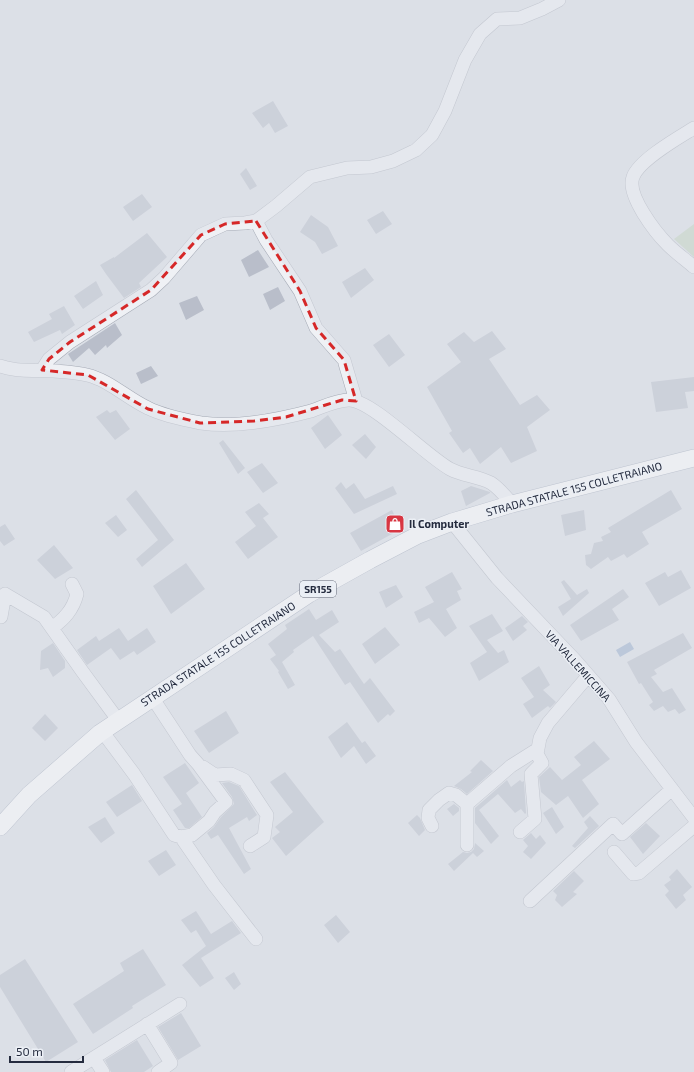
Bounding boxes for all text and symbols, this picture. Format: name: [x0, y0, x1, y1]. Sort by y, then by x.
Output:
street label: STRADA STATALE 155 COLLETRAIANO: [484, 459, 663, 518]
shop icon: Il Computer: [384, 513, 406, 535]
place label: Il Computer: [409, 517, 469, 530]
road number: SR155: [300, 581, 336, 597]
street label: STRADA STATALE 155 COLLETRAIANO: [138, 599, 298, 709]
street label: VIA VALLEMICCINA: [543, 627, 614, 704]
scale bar: [10, 1038, 83, 1064]
text: 50 m: [16, 1044, 43, 1058]

